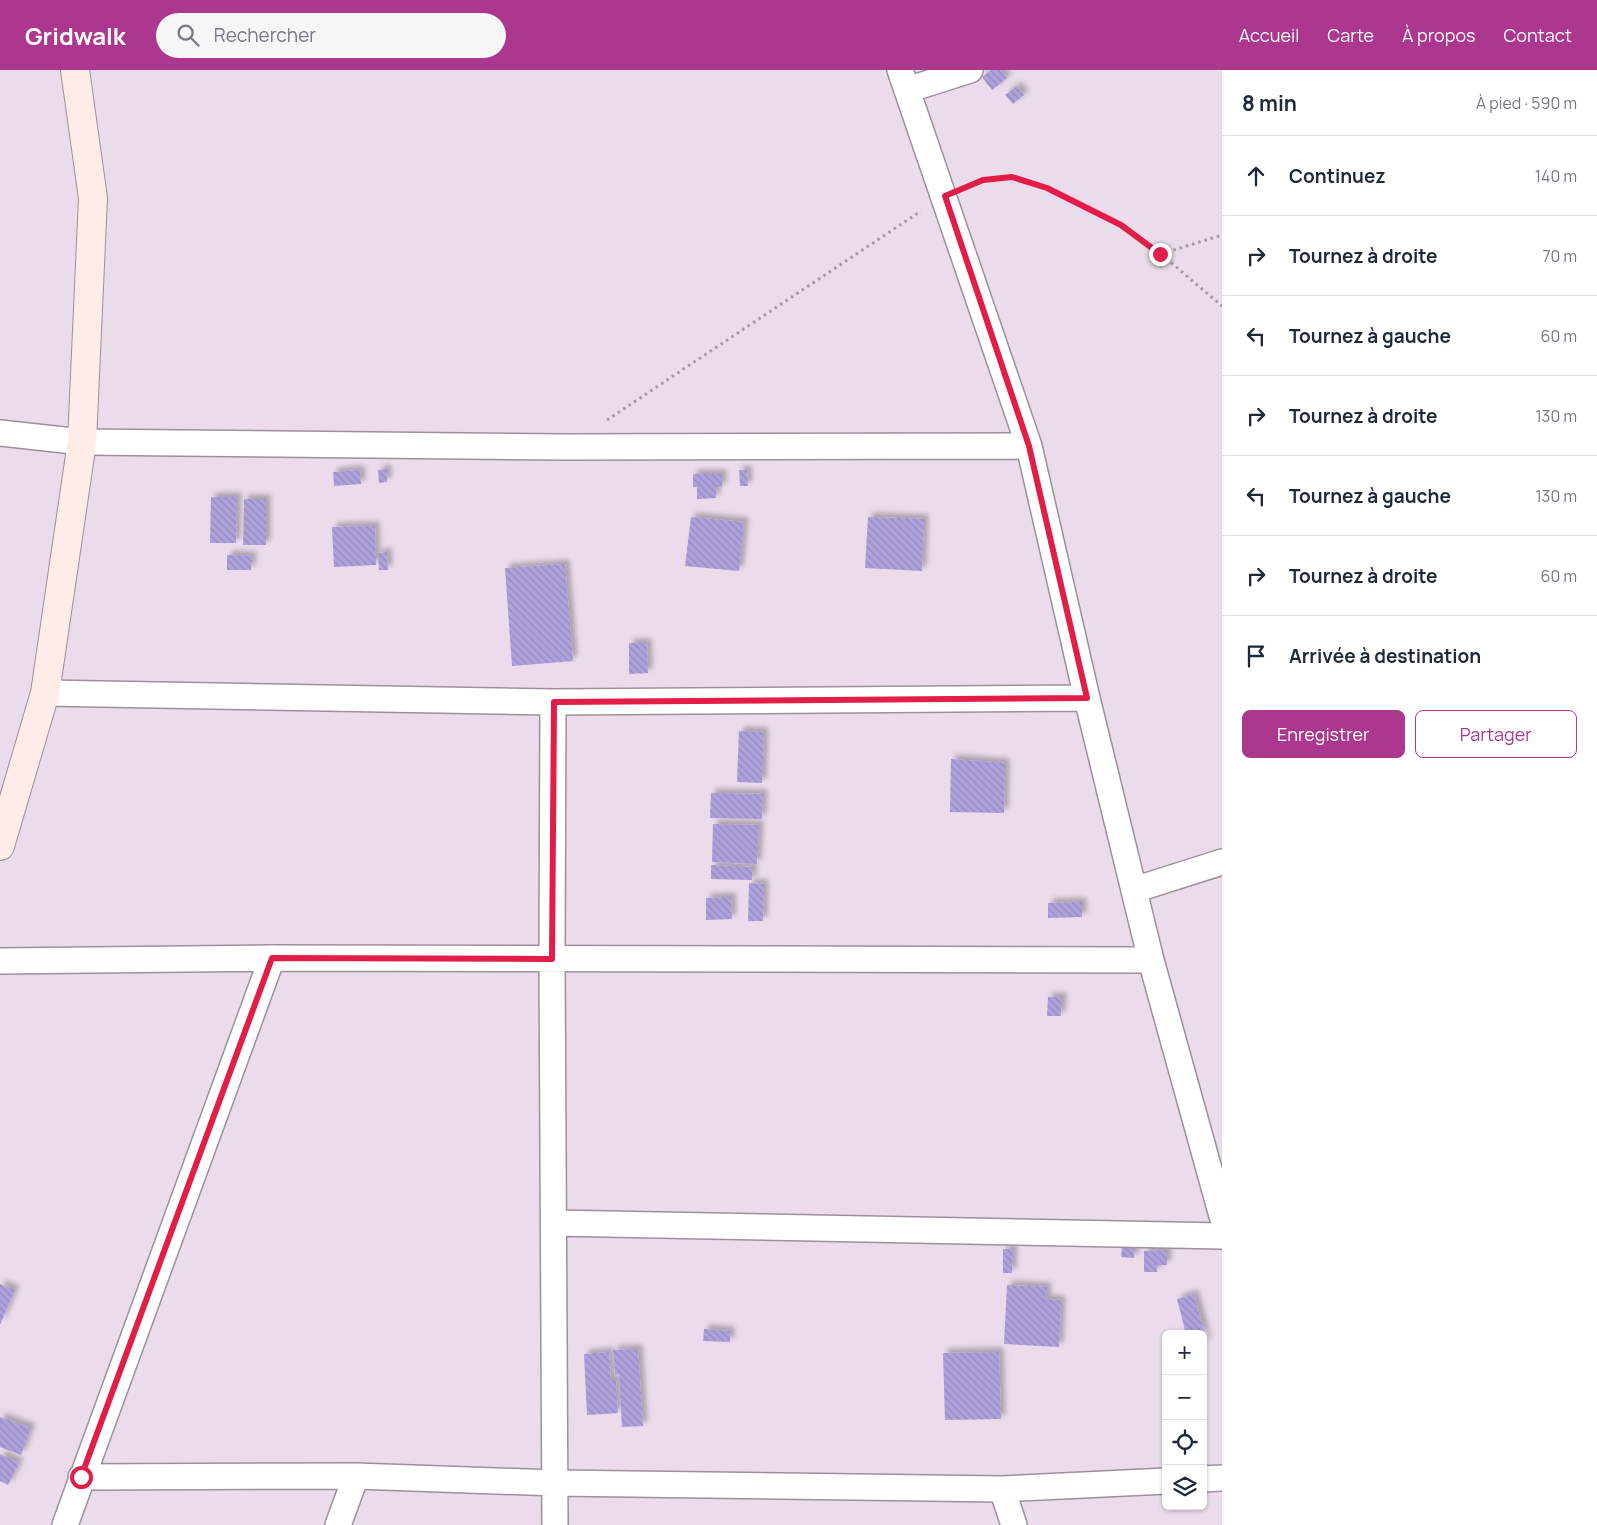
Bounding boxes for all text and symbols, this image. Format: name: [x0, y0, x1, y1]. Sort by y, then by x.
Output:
search box: [156, 13, 506, 58]
text: Gridwalk: [25, 19, 126, 52]
icon: search: [174, 21, 202, 49]
text: Rechercher: [214, 22, 316, 48]
text: Accueil: [1239, 23, 1299, 47]
text: Carte: [1327, 23, 1374, 47]
text: À propos: [1402, 23, 1475, 47]
text: Contact: [1503, 23, 1572, 47]
text: 8 min: [1242, 89, 1297, 117]
text: À pied · 590 m: [1476, 92, 1577, 114]
icon: ahead: [1242, 162, 1270, 190]
text: Continuez: [1289, 163, 1386, 189]
text: 140 m: [1535, 165, 1577, 187]
icon: right: [1242, 242, 1270, 270]
route end: [1149, 243, 1172, 266]
text: Tournez à droite: [1289, 243, 1437, 269]
text: 70 m: [1542, 245, 1577, 267]
icon: left: [1242, 322, 1270, 350]
text: Tournez à gauche: [1289, 323, 1451, 349]
text: 60 m: [1541, 325, 1577, 347]
icon: right: [1242, 402, 1270, 430]
text: Tournez à droite: [1289, 403, 1437, 429]
text: 130 m: [1535, 405, 1577, 427]
icon: left: [1242, 482, 1270, 510]
text: Tournez à gauche: [1289, 483, 1451, 509]
text: 130 m: [1535, 485, 1577, 507]
icon: right: [1242, 562, 1270, 590]
text: Tournez à droite: [1289, 563, 1437, 589]
text: 60 m: [1541, 565, 1577, 587]
icon: arrive: [1242, 642, 1270, 670]
text: Arrivée à destination: [1289, 643, 1481, 669]
button: Enregistrer: [1242, 710, 1405, 758]
button: Partager: [1415, 710, 1577, 758]
map controls: [1162, 1330, 1207, 1510]
button: +: [1162, 1330, 1207, 1375]
button: −: [1162, 1375, 1207, 1420]
button: locate: [1162, 1420, 1207, 1465]
button: layers: [1162, 1465, 1207, 1510]
route start: [70, 1466, 93, 1489]

